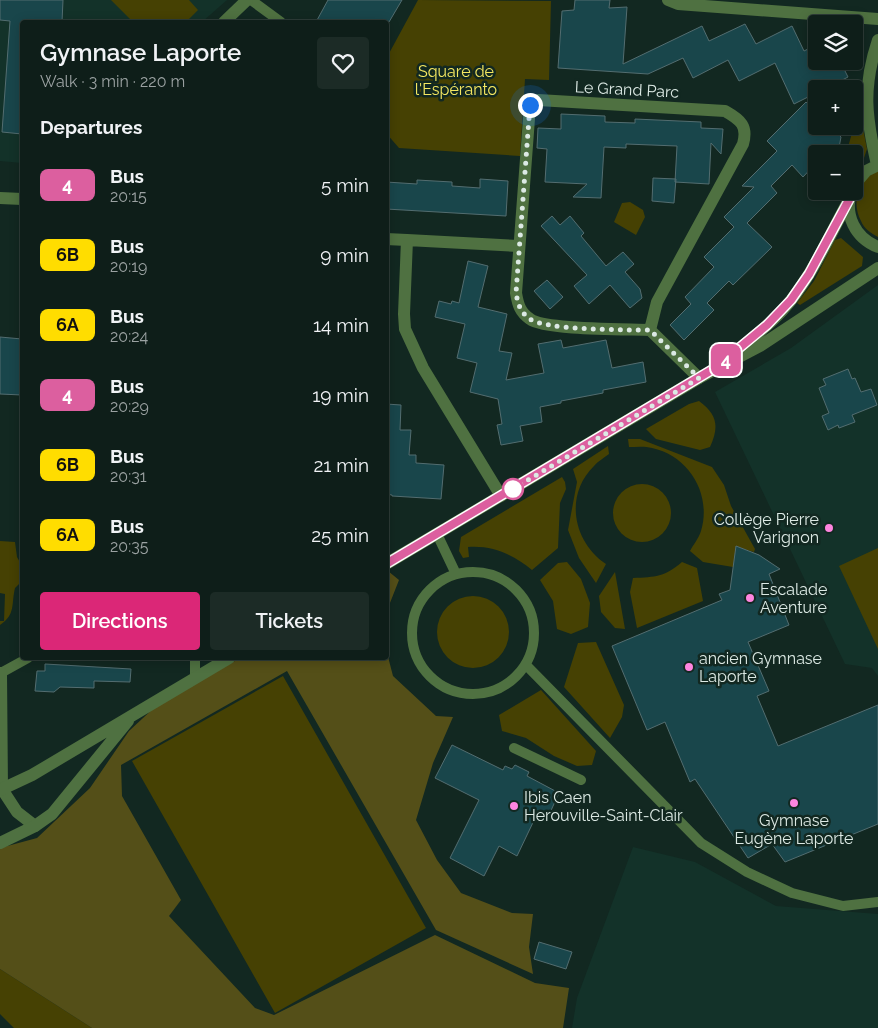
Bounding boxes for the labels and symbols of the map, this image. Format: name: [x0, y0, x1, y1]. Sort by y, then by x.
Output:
park label: Square de l'Espéranto: [415, 62, 497, 99]
street label: Le Grand Parc: [574, 77, 680, 102]
your location: [518, 93, 543, 118]
line badge: 4: [710, 344, 742, 376]
unlabelled marker: [502, 478, 524, 500]
place label: Collège Pierre Varignon: [714, 510, 819, 547]
marker: Collège Pierre Varignon: [823, 522, 835, 534]
place label: Escalade Aventure: [760, 580, 827, 617]
marker: Escalade Aventure: [744, 592, 756, 604]
place label: ancien Gymnase Laporte: [699, 649, 822, 686]
marker: ancien Gymnase Laporte: [683, 661, 695, 673]
place label: Ibis Caen Herouville-Saint-Clair: [524, 788, 683, 825]
marker: Gymnase Eugène Laporte: [788, 797, 800, 809]
marker: Ibis Caen Herouville-Saint-Clair: [508, 800, 520, 812]
place label: Gymnase Eugène Laporte: [735, 811, 853, 848]

